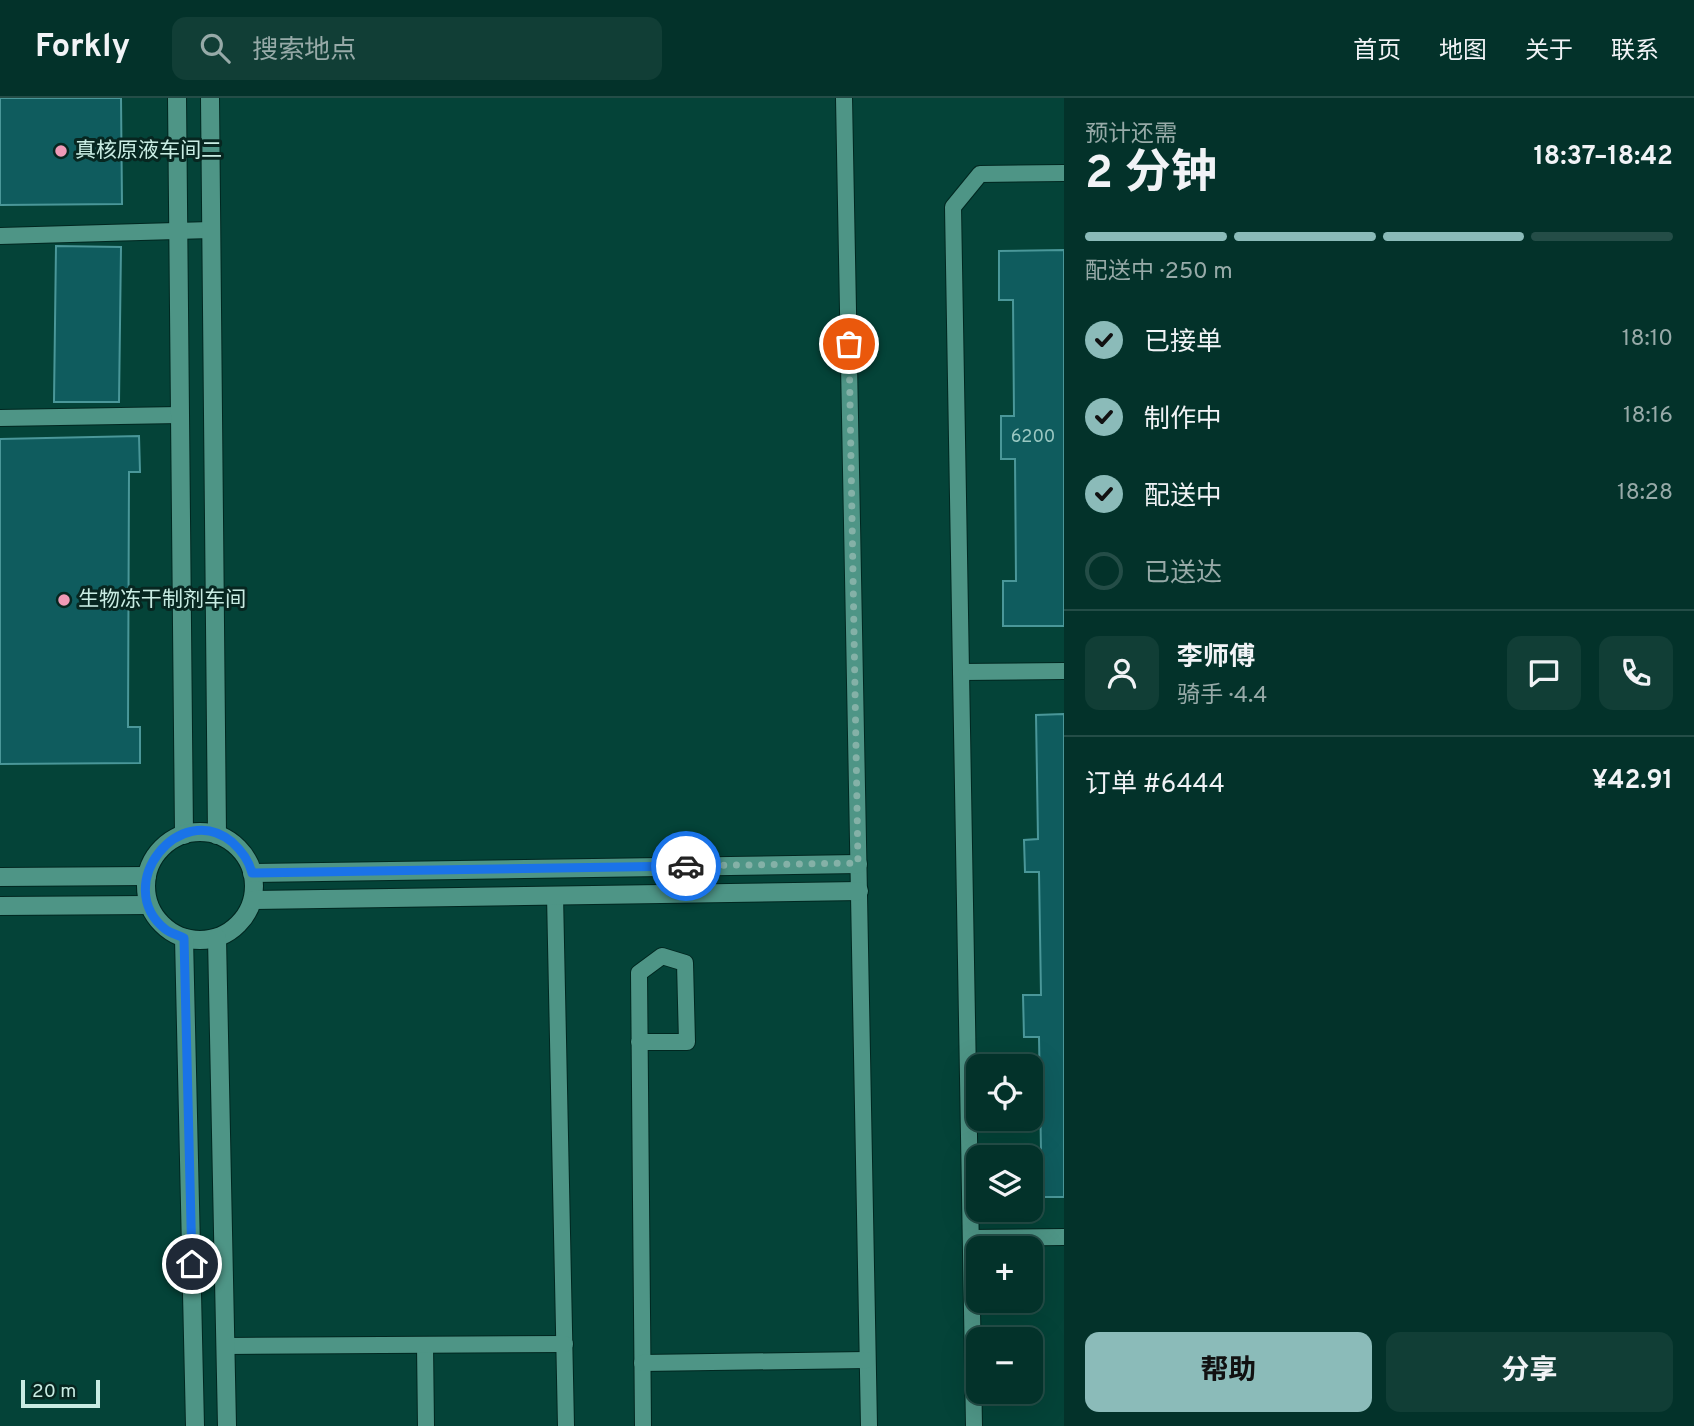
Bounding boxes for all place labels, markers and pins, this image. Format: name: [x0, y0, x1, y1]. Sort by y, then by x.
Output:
place label: 真核原液车间二: [75, 138, 222, 165]
marker: 真核原液车间二: [53, 143, 69, 159]
pin: [819, 314, 879, 374]
place label: 生物冻干制剂车间: [78, 587, 246, 614]
marker: 生物冻干制剂车间: [56, 592, 72, 608]
pin: [162, 1234, 222, 1294]

